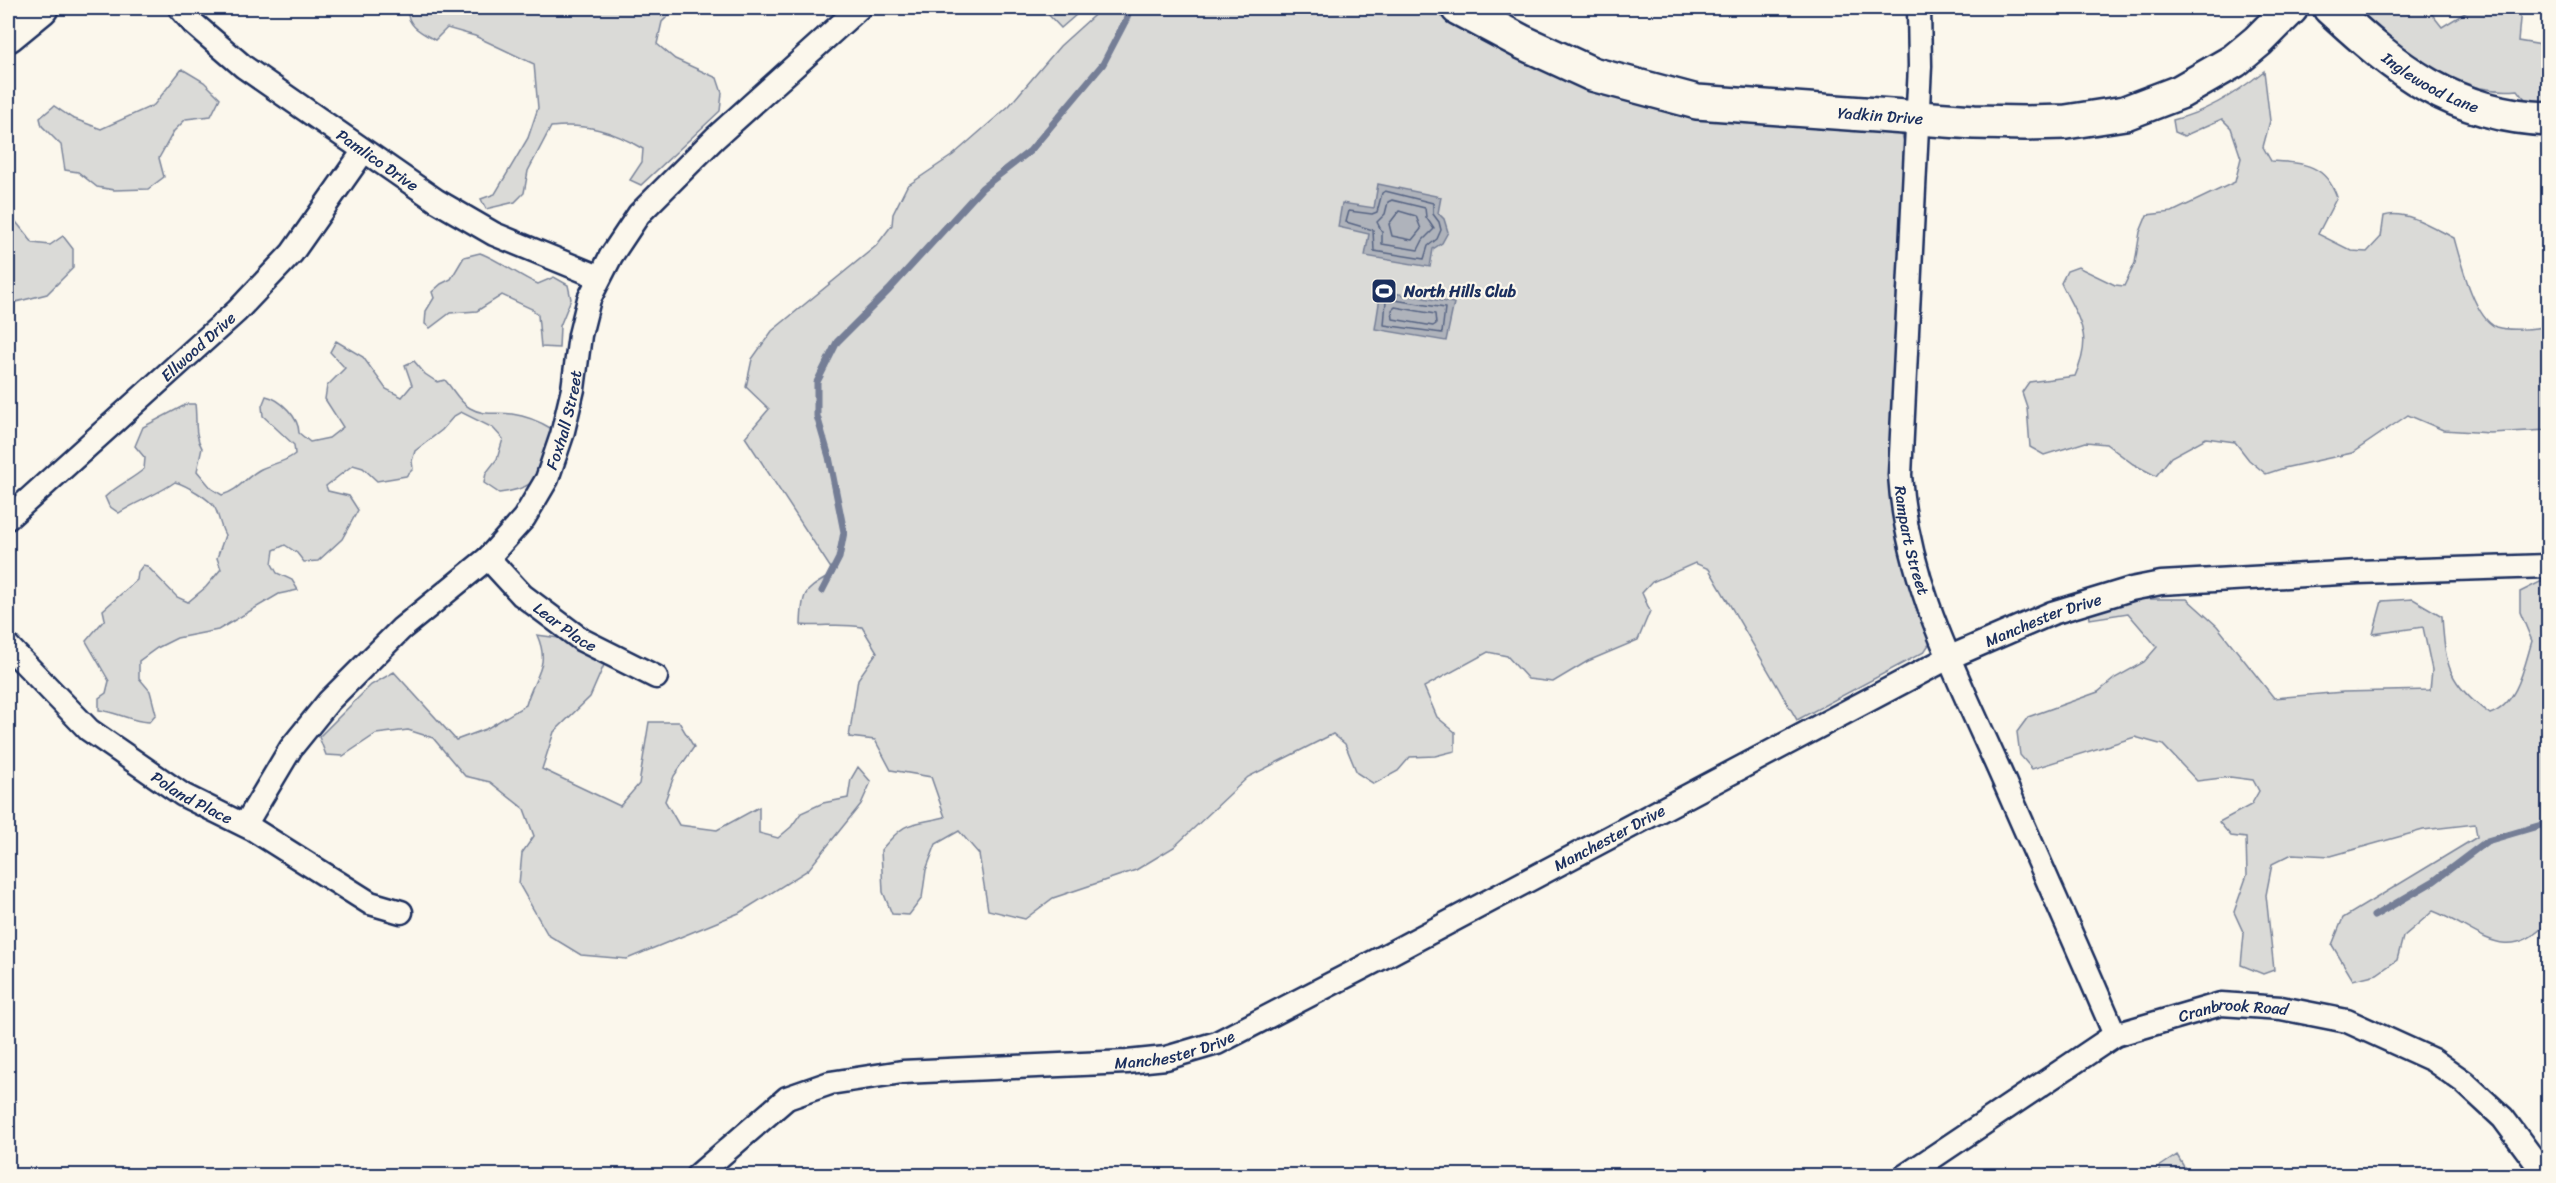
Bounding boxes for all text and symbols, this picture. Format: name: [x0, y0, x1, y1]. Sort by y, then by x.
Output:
street label: Inglewood Lane: [2374, 44, 2483, 122]
street label: Yadkin Drive: [1837, 98, 1924, 133]
street label: Pamlico Drive: [330, 121, 425, 199]
sports icon: North Hills Club: [1369, 276, 1399, 306]
place label: North Hills Club: [1403, 277, 1517, 306]
street label: Ellwood Drive: [154, 304, 243, 389]
street label: Foxhall Street: [537, 369, 590, 474]
street label: Rampart Street: [1886, 484, 1938, 599]
street label: Manchester Drive: [1980, 585, 2105, 655]
street label: Lear Place: [527, 594, 602, 660]
street label: Poland Place: [145, 763, 238, 832]
street label: Manchester Drive: [1548, 796, 1671, 880]
street label: Cranbrook Road: [2175, 990, 2292, 1031]
street label: Manchester Drive: [1114, 1022, 1240, 1078]

